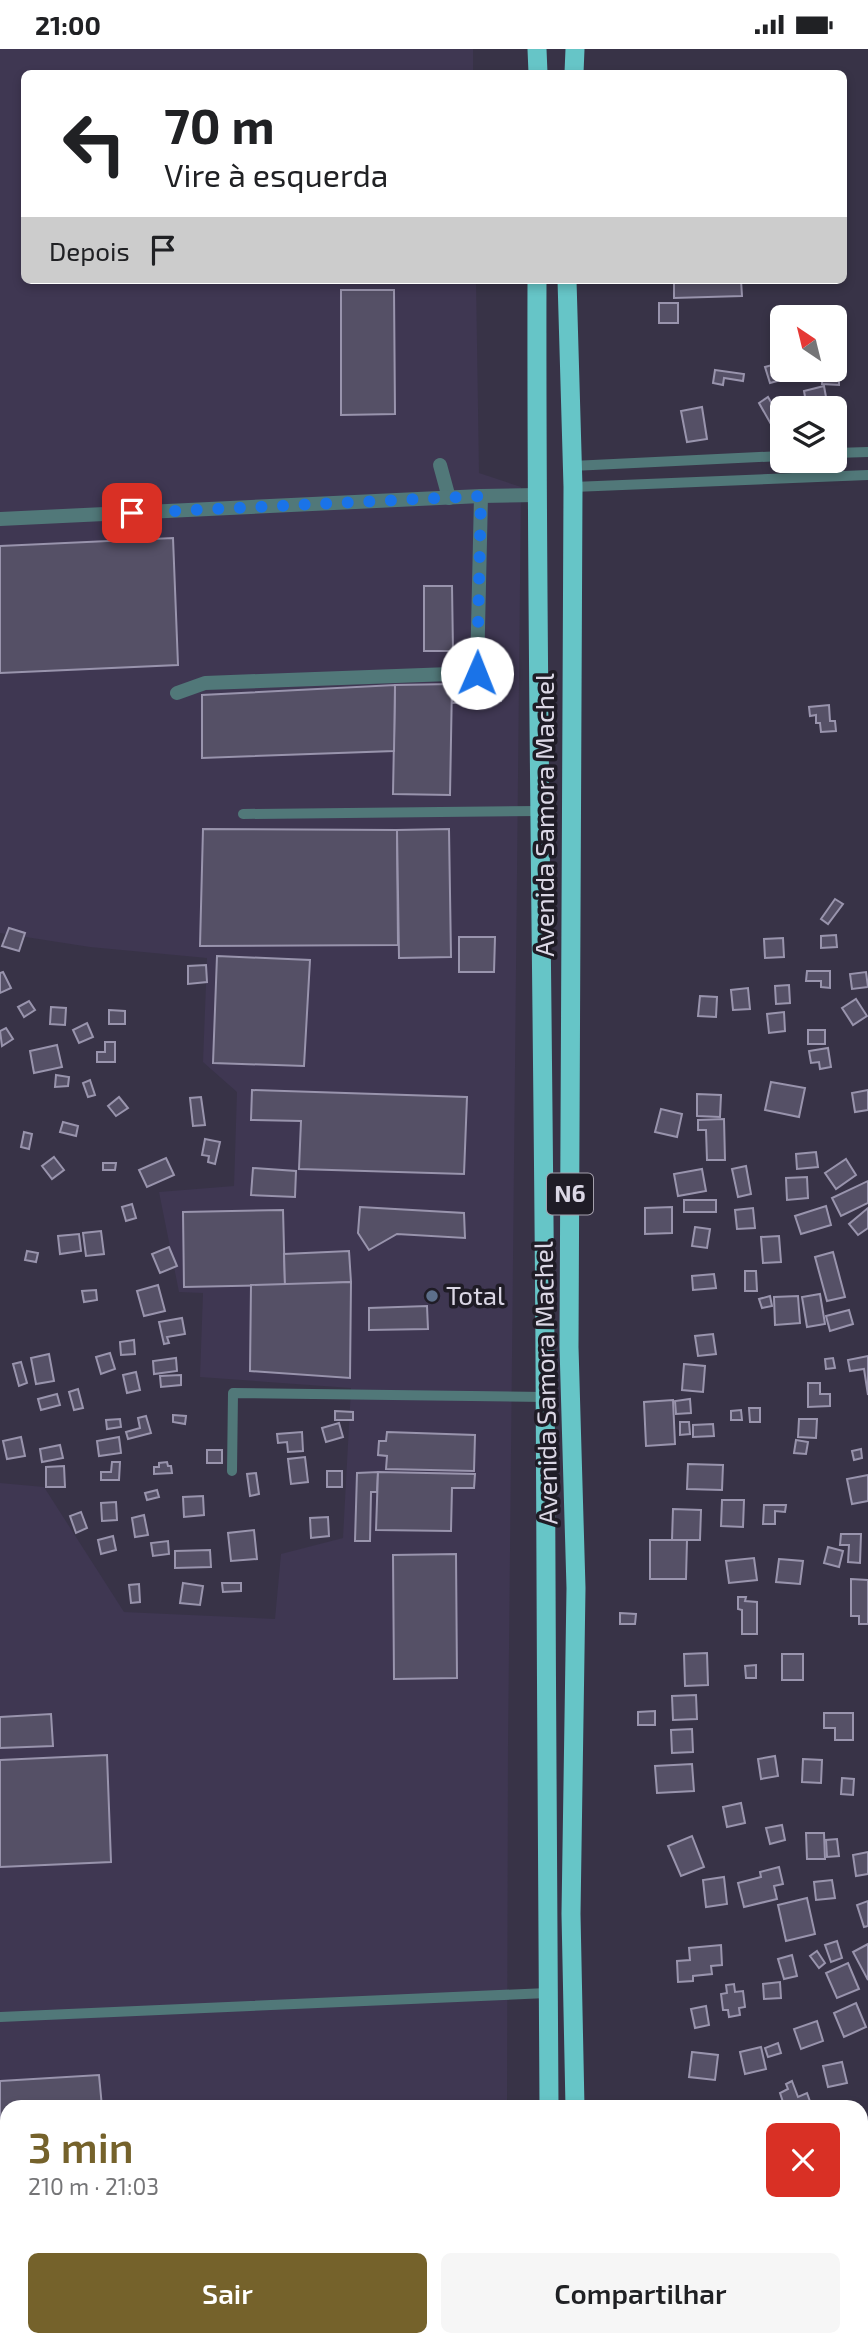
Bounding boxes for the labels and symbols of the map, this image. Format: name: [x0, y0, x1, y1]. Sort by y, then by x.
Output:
north arrow: [770, 305, 847, 381]
pin: [102, 483, 162, 543]
position arrow: [440, 636, 514, 710]
street label: Avenida Samora Machel: [528, 673, 559, 957]
road number: N6: [547, 1174, 593, 1215]
street label: Avenida Samora Machel: [527, 1241, 562, 1525]
place label: Total: [446, 1279, 505, 1310]
marker: Total: [424, 1288, 440, 1304]

